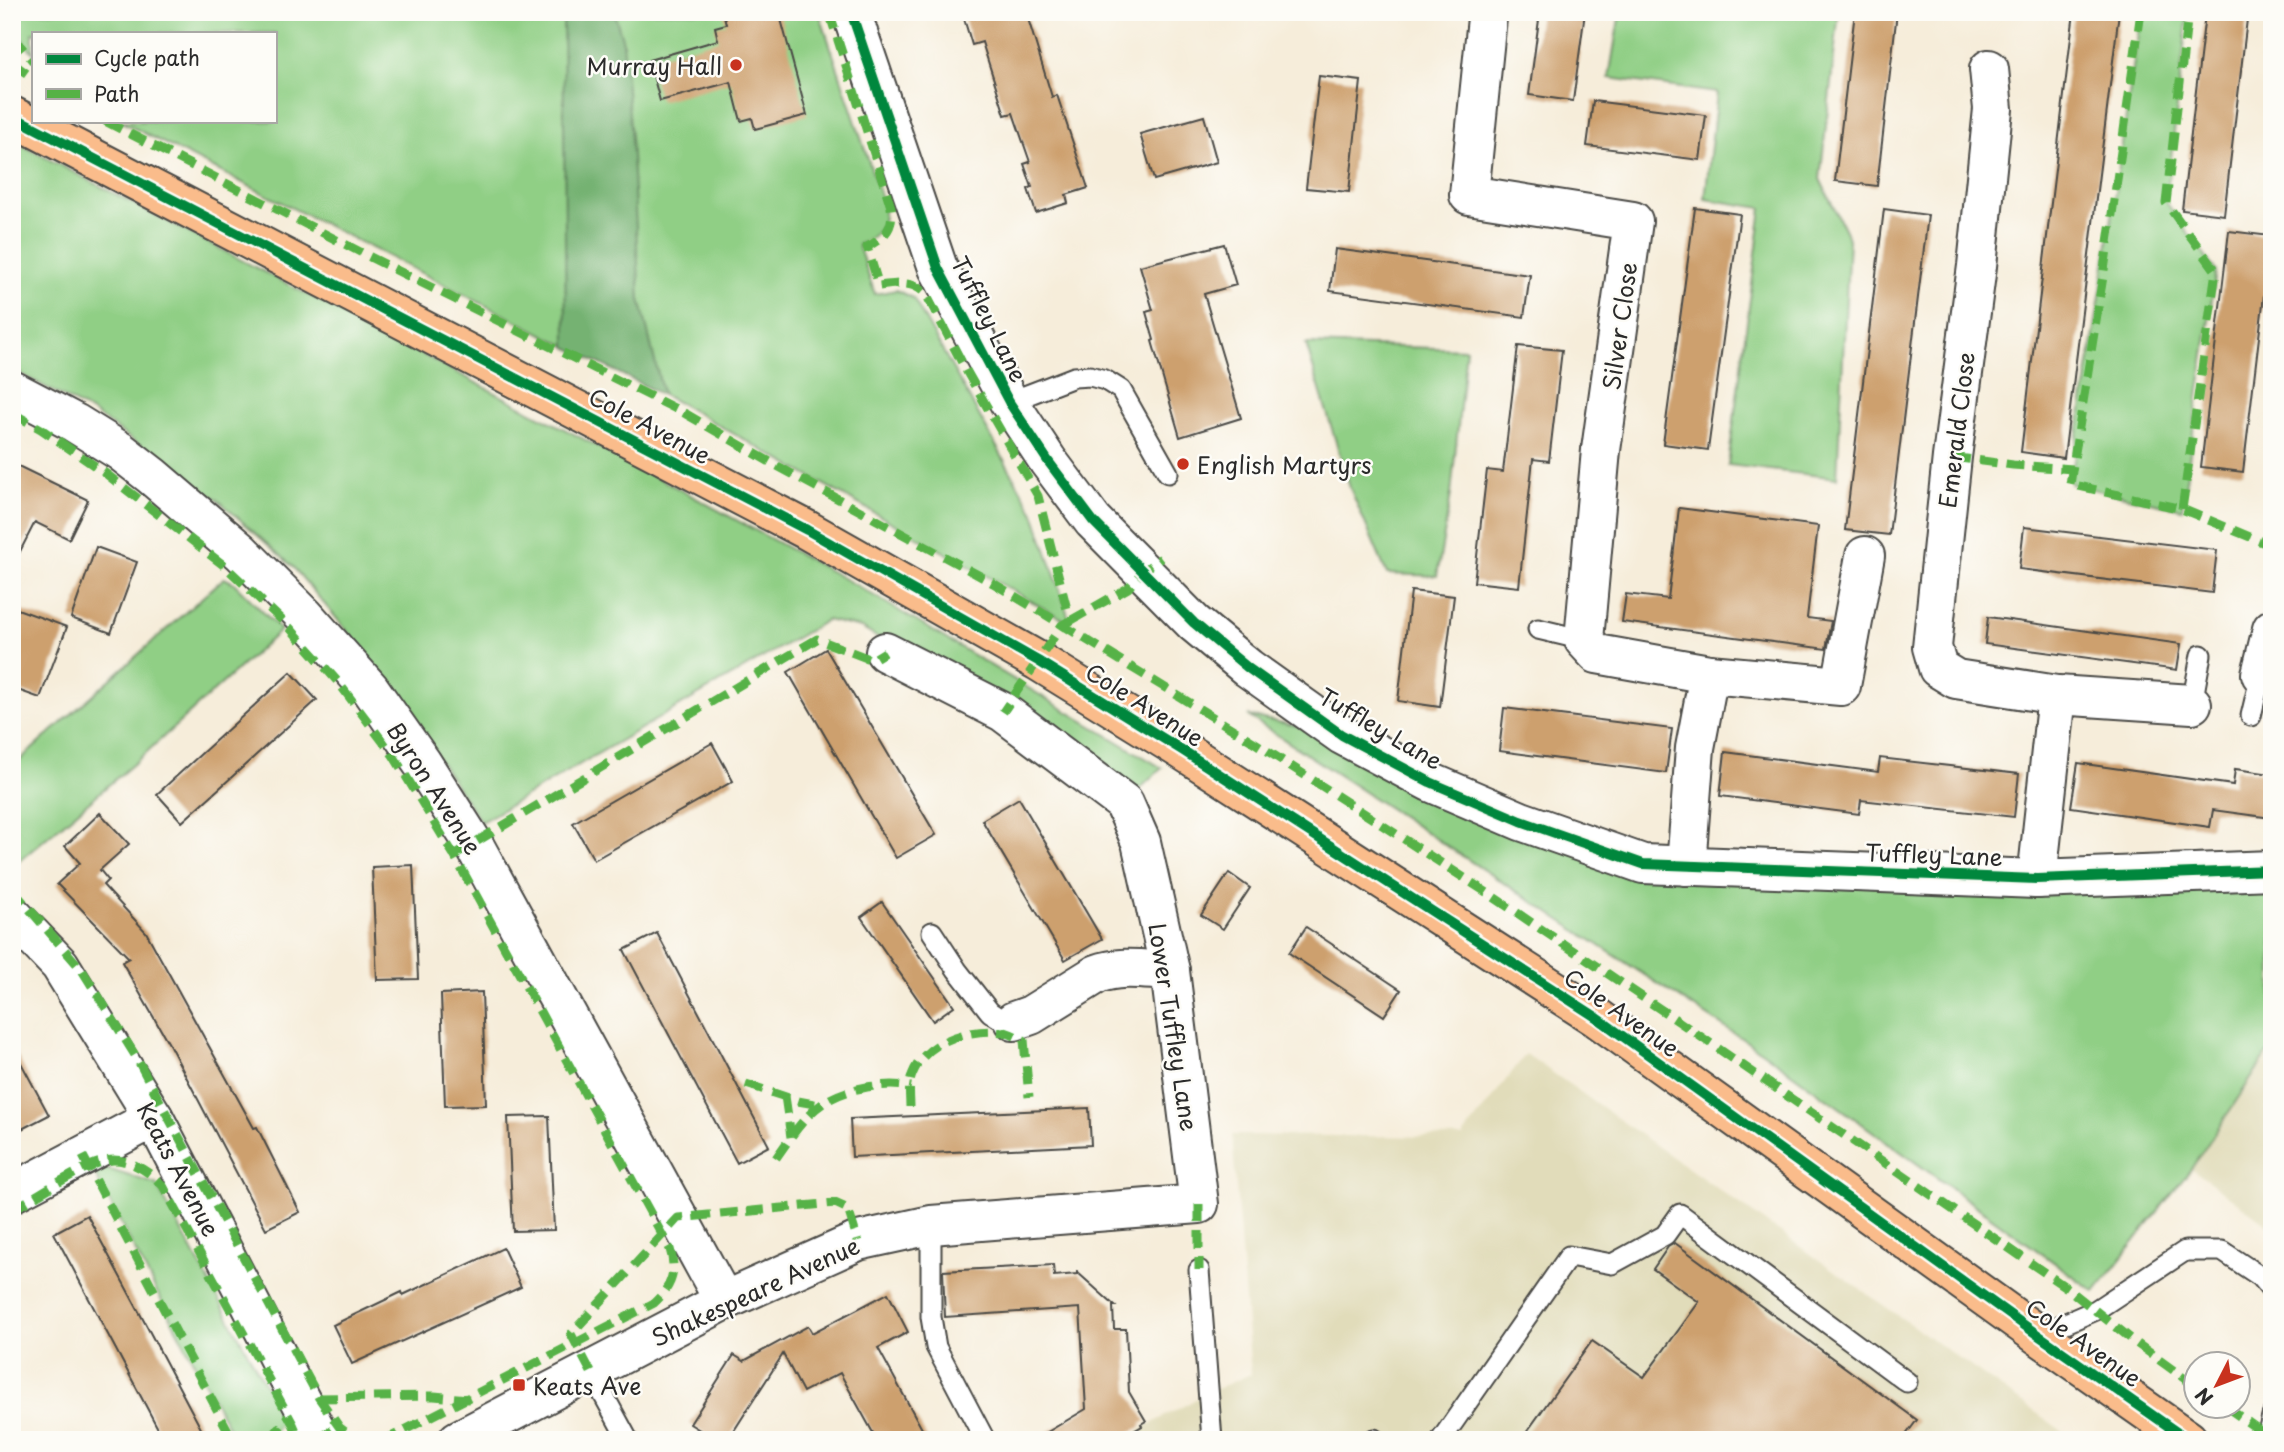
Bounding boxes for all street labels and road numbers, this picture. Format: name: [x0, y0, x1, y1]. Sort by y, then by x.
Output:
street label: Tuffley Lane: [943, 250, 1037, 388]
street label: Silver Close: [1593, 260, 1645, 392]
street label: Emerald Close: [1929, 350, 1983, 510]
street label: Cole Avenue: [583, 378, 717, 472]
street label: Cole Avenue: [1079, 654, 1211, 754]
street label: Tuffley Lane: [1313, 678, 1449, 778]
street label: Byron Avenue: [379, 715, 491, 861]
street label: Tuffley Lane: [1865, 834, 2003, 874]
street label: Lower Tuffley Lane: [1140, 921, 1208, 1133]
street label: Cole Avenue: [1557, 959, 1687, 1065]
street label: Keats Avenue: [129, 1096, 229, 1242]
street label: Shakespeare Avenue: [645, 1227, 865, 1355]
street label: Cole Avenue: [2019, 1289, 2149, 1395]

